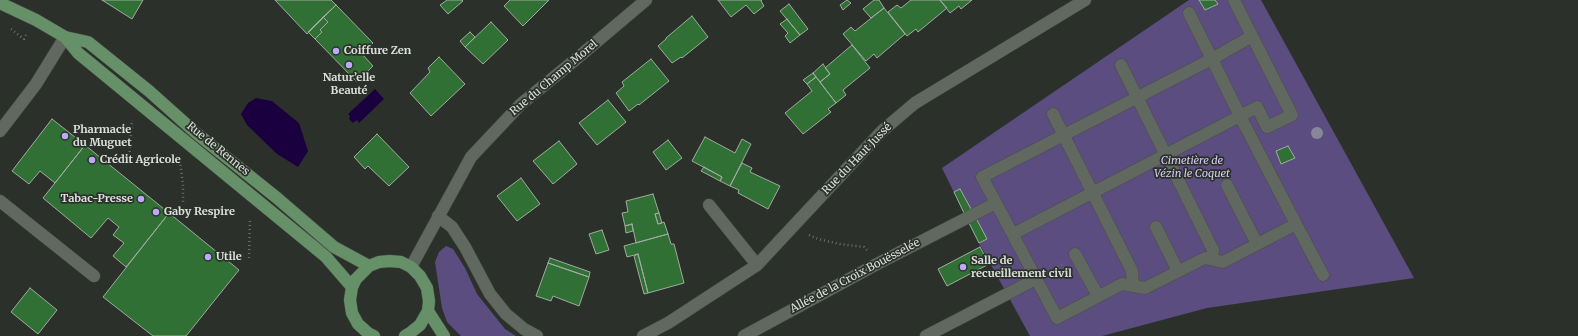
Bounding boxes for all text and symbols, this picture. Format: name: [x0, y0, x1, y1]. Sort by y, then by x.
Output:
street label: Rue du Champ Morel: [508, 38, 600, 118]
place label: Coiffure Zen: [344, 44, 411, 58]
marker: Coiffure Zen: [331, 46, 341, 56]
marker: Natur’elle Beauté: [344, 60, 354, 70]
place label: Natur’elle Beauté: [323, 71, 375, 97]
street label: Rue de Rennes: [184, 120, 252, 178]
street label: Rue du Haut Jussé: [820, 121, 894, 197]
place label: Pharmacie du Muguet: [73, 123, 132, 149]
marker: Pharmacie du Muguet: [60, 131, 70, 141]
place label: Crédit Agricole: [100, 153, 181, 167]
park label: Cimetière de Vézin le Coquet: [1154, 154, 1230, 180]
marker: Crédit Agricole: [87, 155, 97, 165]
place label: Tabac-Presse: [61, 192, 133, 206]
marker: Tabac-Presse: [136, 194, 146, 204]
place label: Gaby Respire: [164, 205, 235, 219]
marker: Gaby Respire: [151, 207, 161, 217]
street label: Allée de la Croix Bouësselée: [788, 236, 922, 316]
place label: Utile: [216, 250, 242, 264]
marker: Utile: [203, 252, 213, 262]
place label: Salle de recueillement civil: [971, 254, 1072, 280]
marker: Salle de recueillement civil: [958, 262, 968, 272]

